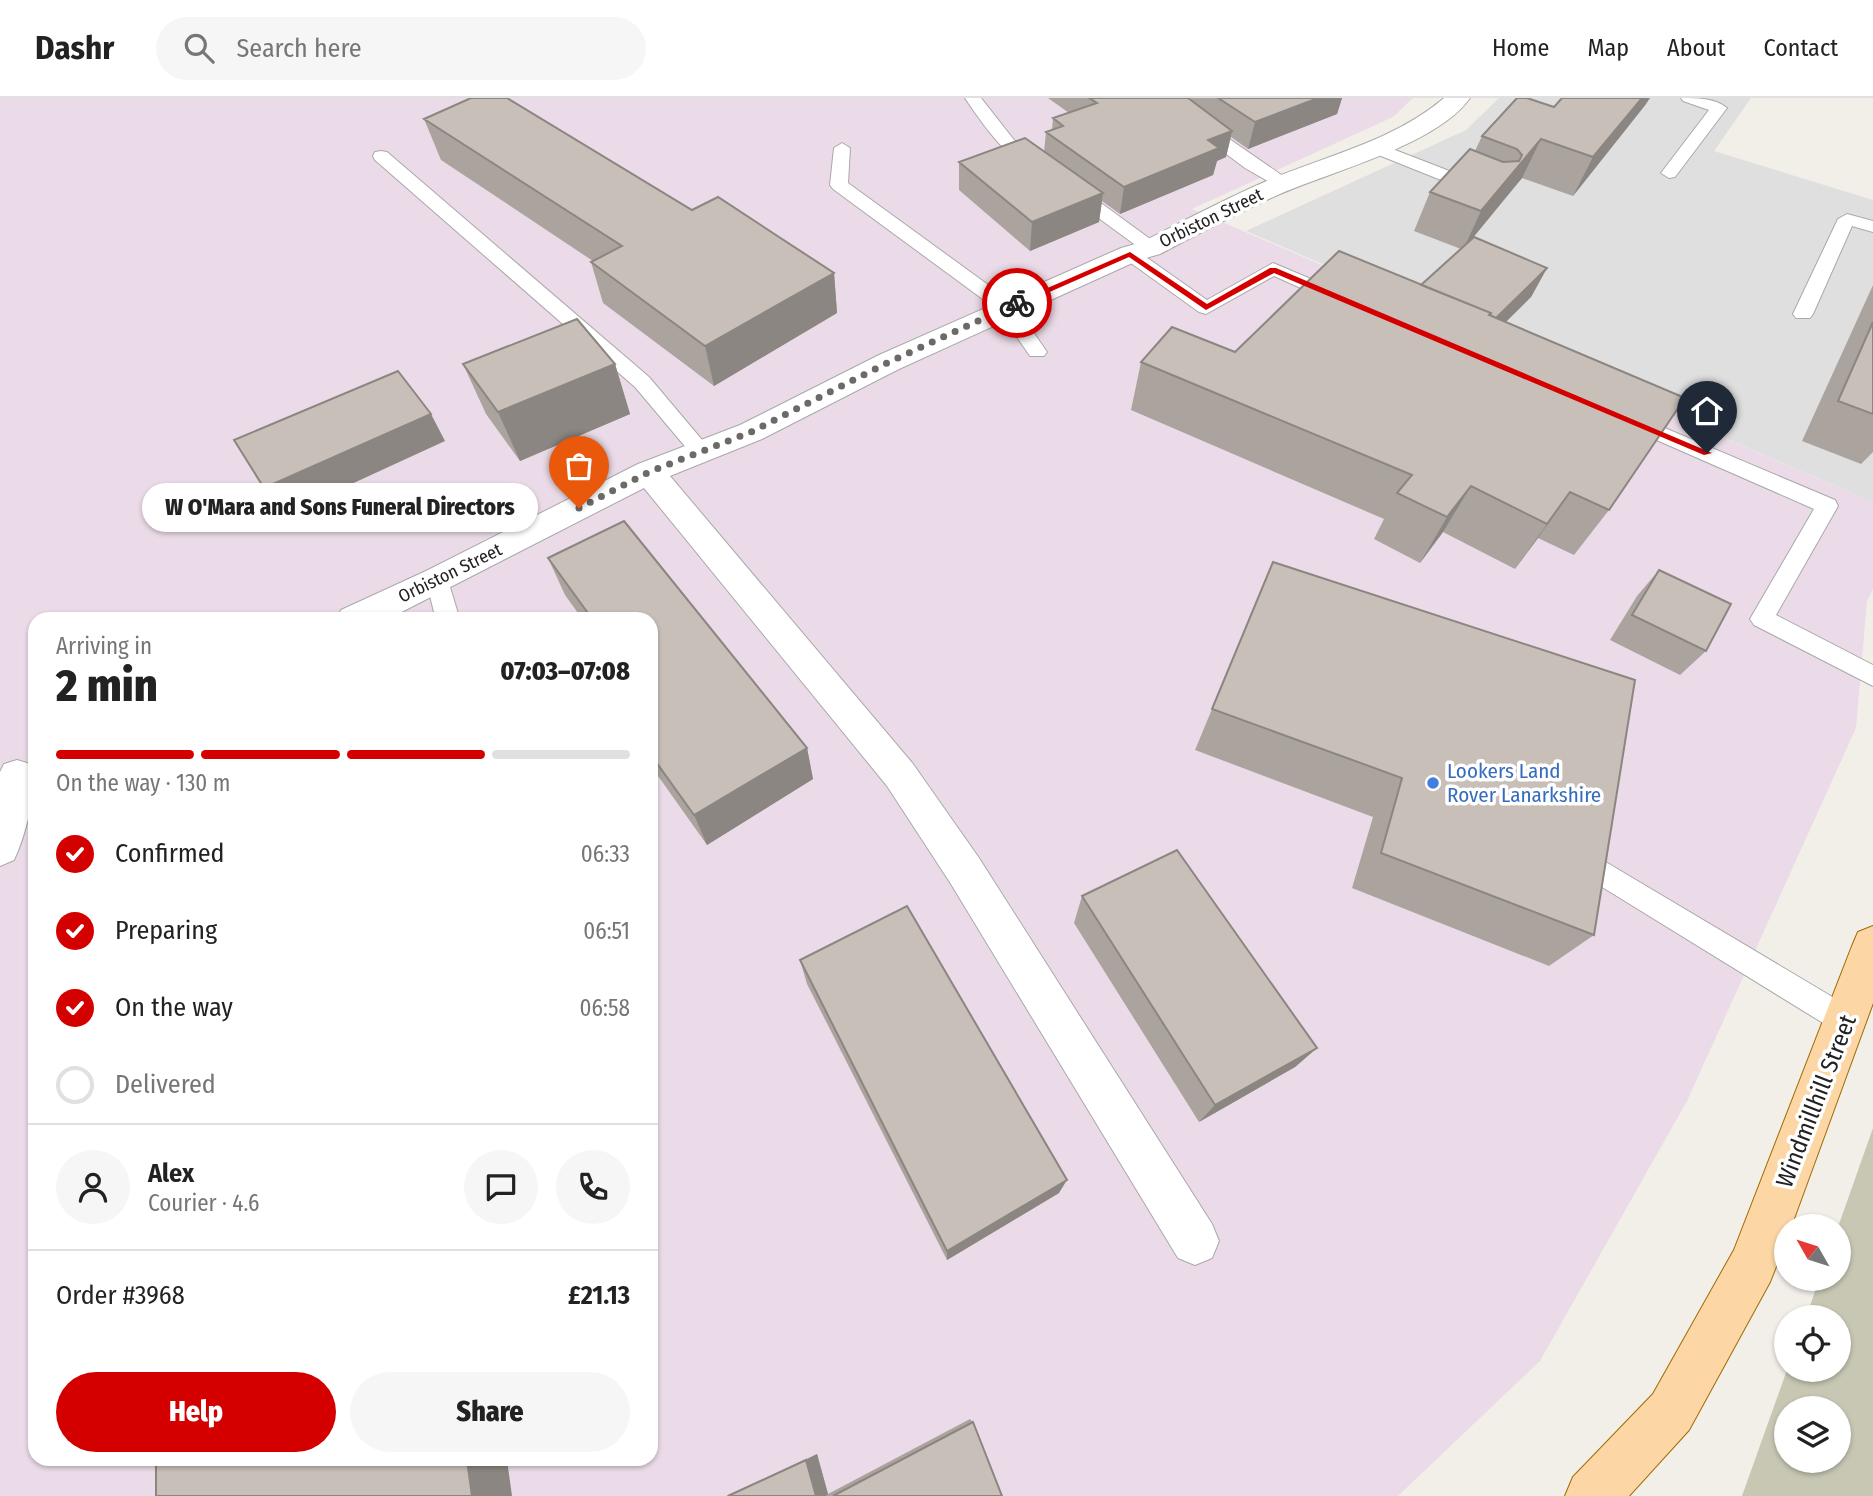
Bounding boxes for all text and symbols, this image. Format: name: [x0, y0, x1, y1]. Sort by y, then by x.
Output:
search box: [156, 17, 646, 80]
text: Dashr: [35, 28, 114, 68]
icon: search: [180, 29, 218, 67]
text: Search here: [236, 33, 362, 64]
text: Home: [1492, 34, 1549, 62]
text: Map: [1587, 34, 1629, 62]
text: About: [1667, 34, 1725, 62]
text: Contact: [1763, 34, 1838, 62]
street label: Orbiston Street: [1156, 183, 1266, 253]
courier: [982, 268, 1052, 338]
icon: bike: [998, 284, 1036, 322]
pin: [1677, 381, 1737, 453]
icon: home: [1688, 392, 1726, 430]
pin: [549, 436, 609, 508]
icon: bag: [560, 447, 598, 485]
callout: W O'Mara and Sons Funeral Directors: [141, 484, 537, 532]
text: W O'Mara and Sons Funeral Directors: [165, 493, 515, 521]
street label: Orbiston Street: [395, 538, 505, 608]
text: Arriving in: [56, 632, 152, 660]
text: 07:03–07:08: [500, 656, 630, 687]
text: 2 min: [56, 658, 158, 713]
place label: Lookers Land Rover Lanarkshire: [1447, 758, 1601, 808]
text: On the way · 130 m: [56, 769, 230, 797]
marker: Lookers Land Rover Lanarkshire: [1425, 775, 1441, 791]
icon: check: [56, 835, 94, 873]
text: Confirmed: [115, 838, 225, 869]
text: 06:33: [581, 840, 630, 868]
icon: check: [56, 912, 94, 950]
text: Preparing: [115, 915, 217, 946]
text: 06:51: [583, 917, 630, 945]
icon: check: [56, 989, 94, 1027]
text: On the way: [115, 992, 233, 1023]
text: 06:58: [580, 994, 630, 1022]
street label: Windmillhill Street: [1770, 1011, 1862, 1191]
text: Delivered: [115, 1069, 216, 1100]
button: person: [56, 1150, 130, 1224]
button: chat: [464, 1150, 538, 1224]
button: phone: [556, 1150, 630, 1224]
text: Alex: [148, 1158, 194, 1189]
text: Courier · 4.6: [148, 1189, 259, 1217]
north arrow: [1774, 1214, 1852, 1292]
map controls: [1774, 1214, 1851, 1473]
text: Order #3968: [56, 1280, 185, 1311]
text: £21.13: [568, 1280, 630, 1311]
button: locate: [1774, 1305, 1851, 1382]
button: Help: [56, 1372, 336, 1452]
button: Share: [350, 1372, 630, 1452]
button: layers: [1774, 1396, 1851, 1473]

